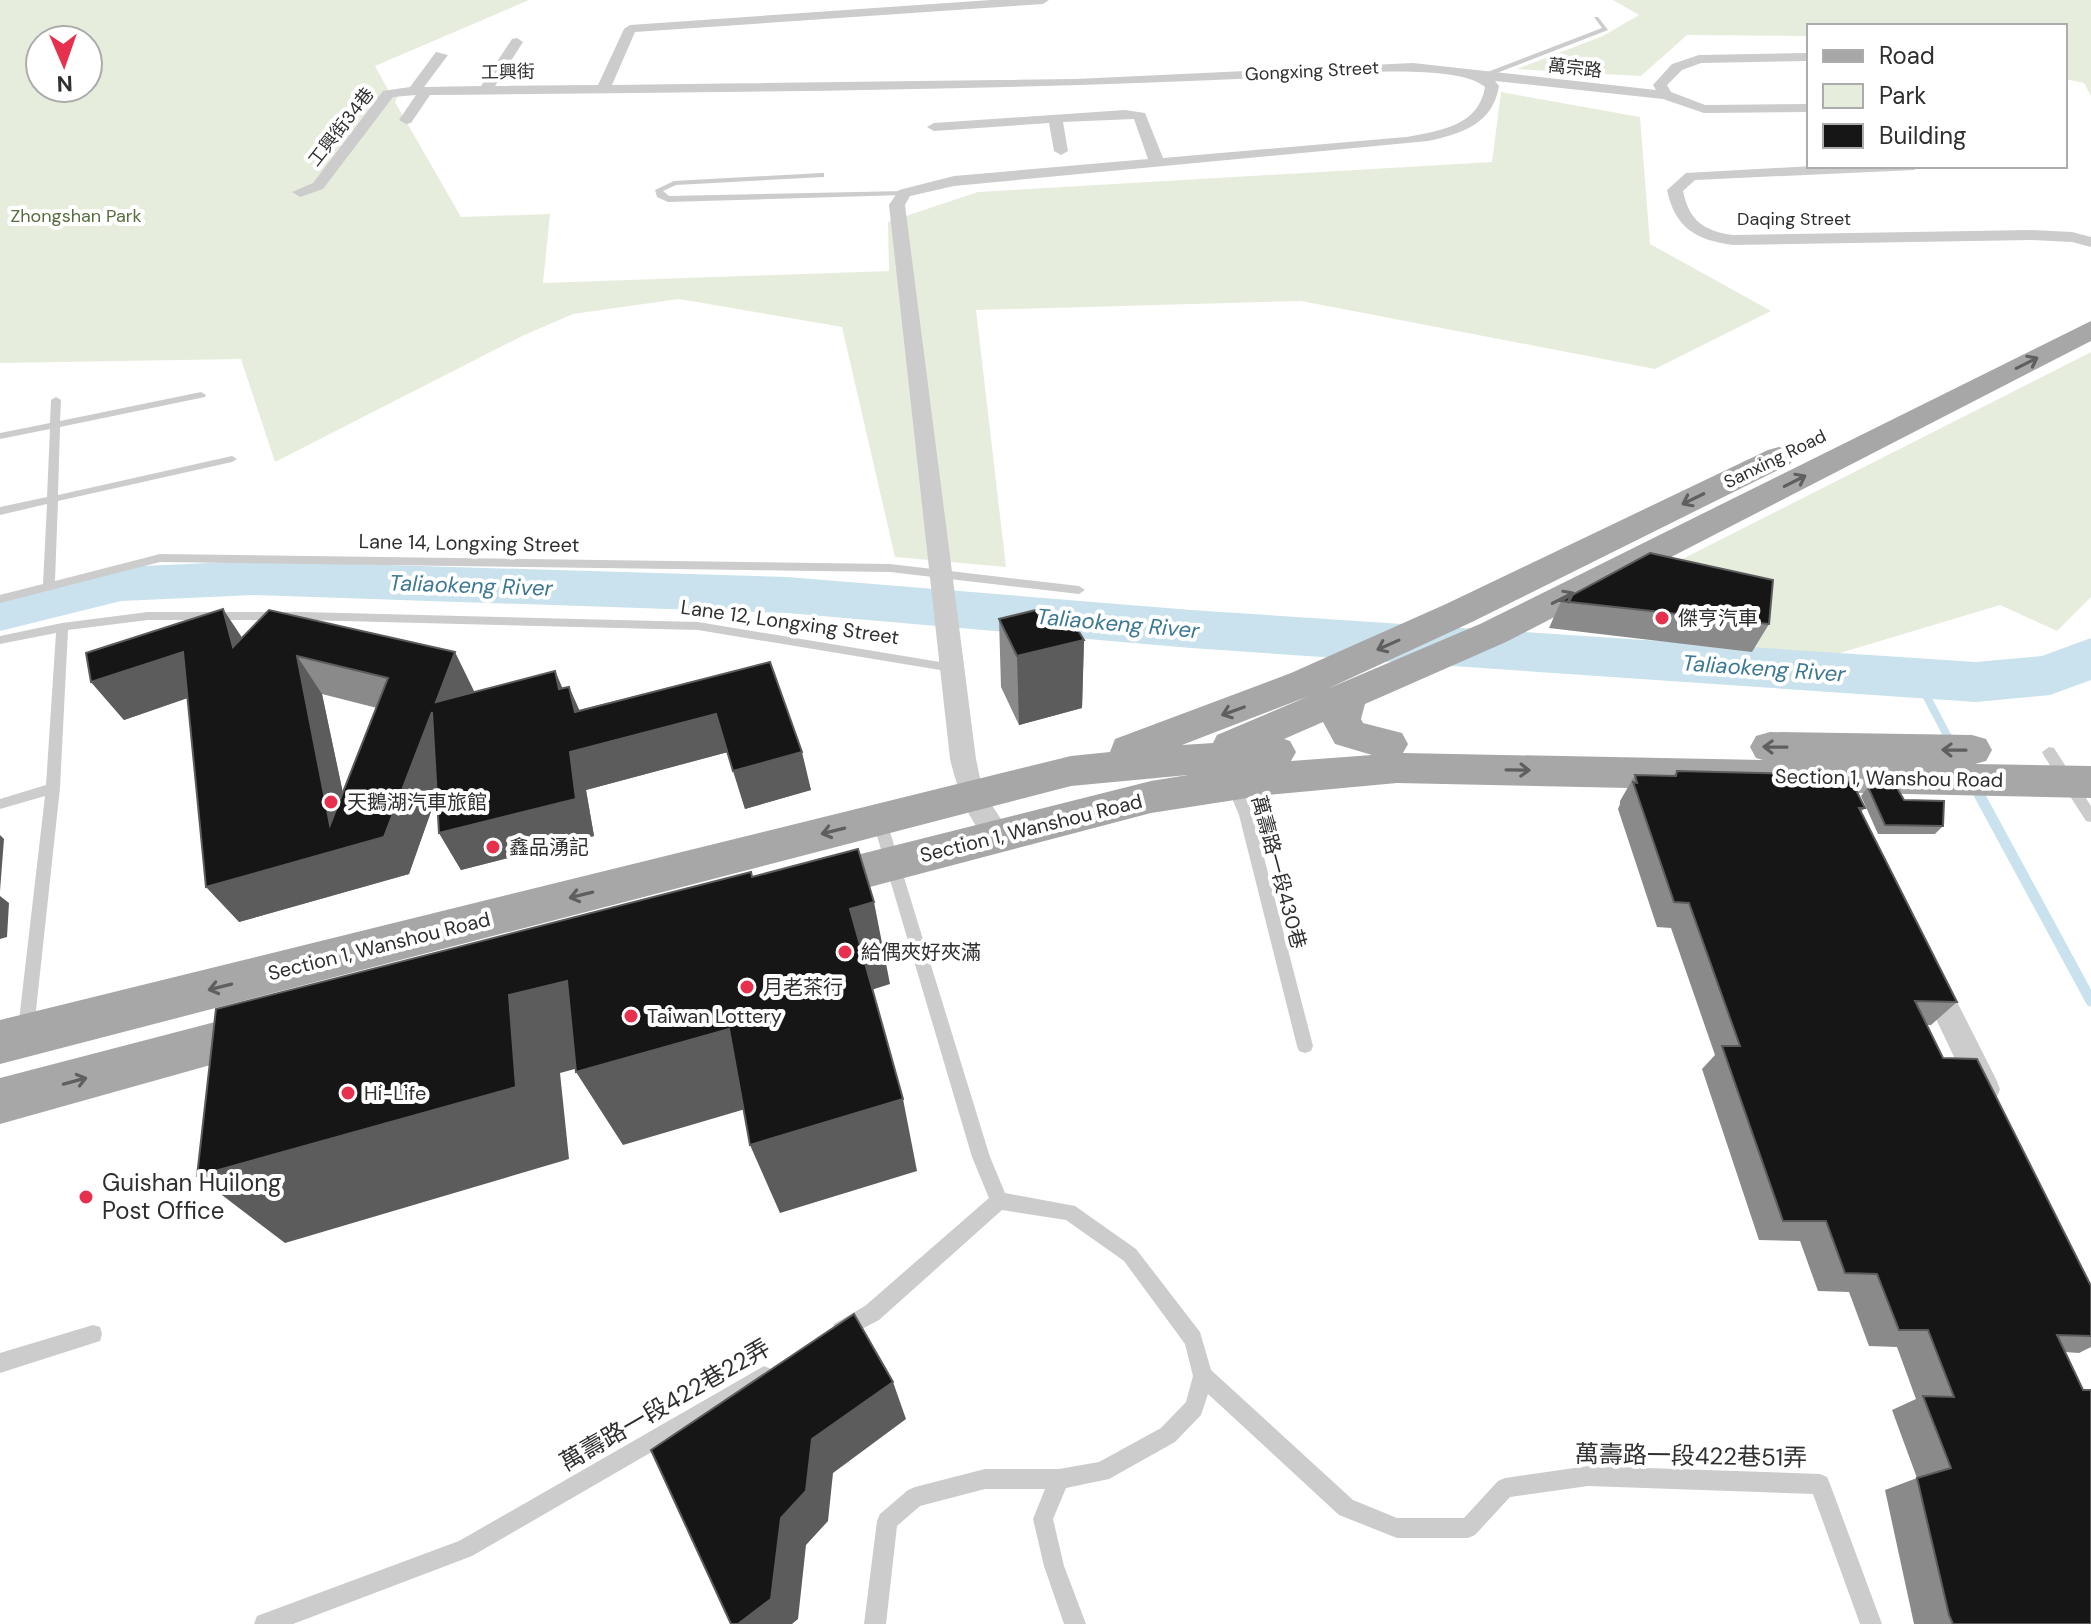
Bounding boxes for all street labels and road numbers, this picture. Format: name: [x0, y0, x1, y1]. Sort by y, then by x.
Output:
street label: 萬宗路: [1547, 53, 1603, 83]
street label: Gongxing Street: [1244, 56, 1380, 86]
street label: 工興街: [481, 60, 535, 84]
street label: 工興街34巷: [303, 83, 379, 171]
street label: Daqing Street: [1737, 207, 1851, 231]
street label: Sanxing Road: [1720, 424, 1830, 494]
street label: Lane 14, Longxing Street: [358, 528, 580, 558]
street label: Lane 12, Longxing Street: [679, 594, 901, 650]
street label: Section 1, Wanshou Road: [1775, 763, 2003, 793]
street label: Section 1, Wanshou Road: [917, 788, 1145, 868]
street label: 萬壽路一段430巷: [1246, 793, 1312, 951]
street label: Section 1, Wanshou Road: [265, 906, 493, 986]
street label: 萬壽路一段422巷22弄: [554, 1332, 776, 1477]
street label: 萬壽路一段422巷51弄: [1575, 1438, 1807, 1473]

